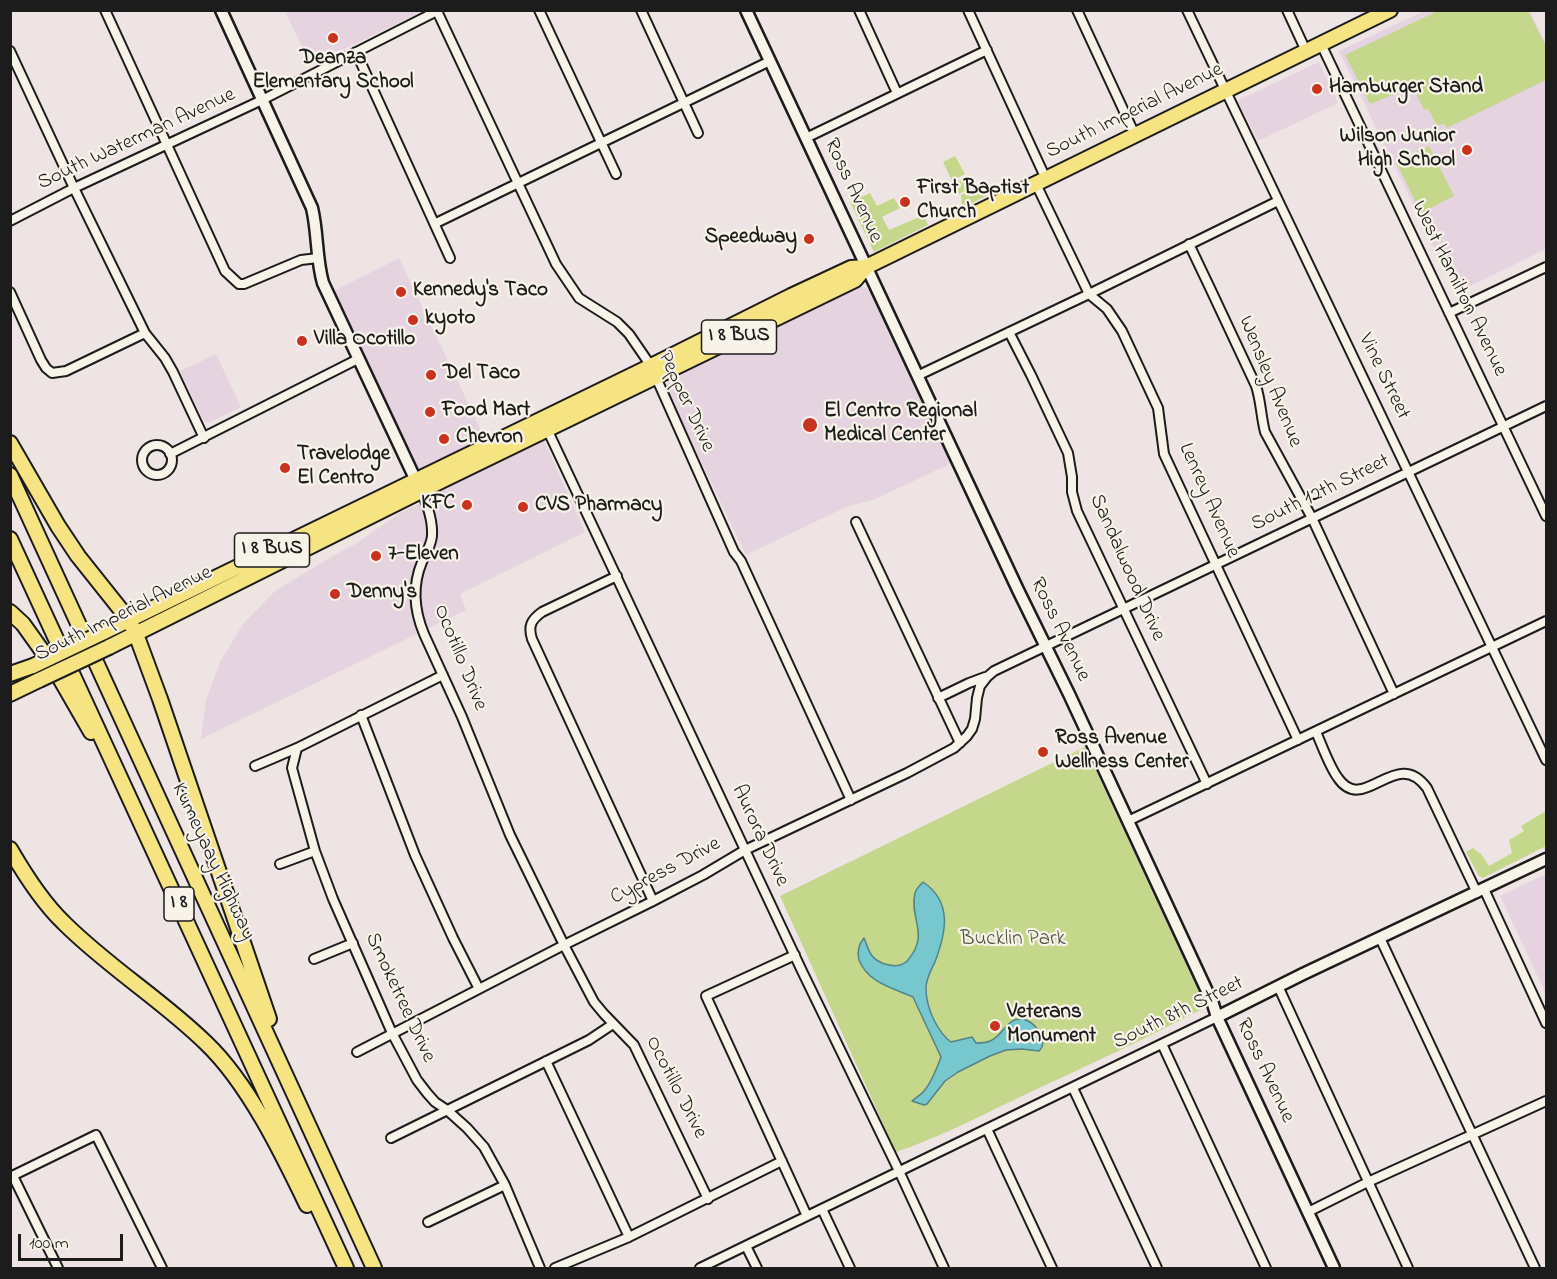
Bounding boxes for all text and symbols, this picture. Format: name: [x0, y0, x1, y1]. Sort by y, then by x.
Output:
marker: Deanza Elementary School: [326, 31, 340, 45]
place label: Deanza Elementary School: [252, 47, 414, 97]
street label: South Imperial Avenue: [1042, 58, 1228, 166]
place label: Hamburger Stand: [1329, 76, 1483, 102]
marker: Hamburger Stand: [1310, 82, 1324, 96]
street label: South Waterman Avenue: [34, 83, 240, 197]
place label: Wilson Junior High School: [1339, 125, 1455, 175]
street label: Ross Avenue: [817, 135, 887, 247]
marker: Wilson Junior High School: [1460, 143, 1474, 157]
place label: First Baptist Church: [917, 177, 1029, 227]
marker: First Baptist Church: [898, 195, 912, 209]
street label: West Hamilton Avenue: [1405, 197, 1511, 381]
place label: Speedway: [705, 226, 797, 252]
marker: Speedway: [802, 232, 816, 246]
place label: Kennedy's Taco: [413, 279, 548, 305]
marker: Kennedy's Taco: [394, 285, 408, 299]
place label: kyoto: [425, 307, 475, 333]
marker: kyoto: [406, 313, 420, 327]
street label: Wensley Avenue: [1231, 313, 1307, 451]
road number: I 8 BUS: [702, 320, 777, 354]
place label: Villa Ocotillo: [314, 328, 415, 354]
street label: Vine Street: [1351, 330, 1415, 424]
marker: Villa Ocotillo: [295, 334, 309, 348]
street label: Pepper Drive: [651, 348, 719, 456]
place label: Del Taco: [443, 362, 520, 388]
marker: Del Taco: [424, 368, 438, 382]
place label: Food Mart: [442, 399, 530, 425]
place label: El Centro Regional Medical Center: [824, 400, 977, 450]
marker: Food Mart: [423, 405, 437, 419]
marker: El Centro Regional Medical Center: [801, 416, 819, 434]
place label: Chevron: [456, 426, 523, 452]
marker: Chevron: [437, 432, 451, 446]
street label: Lenrey Avenue: [1171, 440, 1245, 562]
place label: Travelodge El Centro: [297, 443, 390, 493]
street label: South 12th Street: [1248, 450, 1394, 538]
marker: Travelodge El Centro: [278, 461, 292, 475]
street label: Sandalwood Drive: [1082, 491, 1170, 645]
place label: KFC: [421, 492, 455, 518]
place label: CVS Pharmacy: [535, 494, 662, 520]
marker: KFC: [460, 498, 474, 512]
marker: CVS Pharmacy: [516, 500, 530, 514]
road number: I 8 BUS: [234, 533, 310, 567]
place label: 7-Eleven: [388, 543, 459, 569]
marker: 7-Eleven: [369, 549, 383, 563]
street label: South Imperial Avenue: [31, 561, 217, 669]
street label: Ross Avenue: [1023, 574, 1095, 686]
place label: Denny's: [347, 581, 417, 607]
marker: Denny's: [328, 587, 342, 601]
street label: Ocotillo Drive: [426, 601, 492, 715]
place label: Ross Avenue Wellness Center: [1055, 727, 1188, 777]
marker: Ross Avenue Wellness Center: [1036, 745, 1050, 759]
street label: Kumeyaay Highway: [165, 779, 259, 945]
street label: Aurora Drive: [724, 781, 794, 891]
street label: Cypress Drive: [607, 832, 725, 912]
road number: I 8: [164, 887, 194, 921]
park label: Bucklin Park: [960, 928, 1066, 954]
street label: Smoketree Drive: [358, 929, 440, 1067]
street label: South 8th Street: [1110, 972, 1248, 1056]
place label: Veterans Monument: [1007, 1001, 1096, 1051]
street label: Ross Avenue: [1229, 1015, 1299, 1127]
marker: Veterans Monument: [988, 1019, 1002, 1033]
street label: Ocotillo Drive: [638, 1032, 712, 1144]
scale bar: [21, 1222, 126, 1260]
text: 100 m: [29, 1231, 69, 1257]

